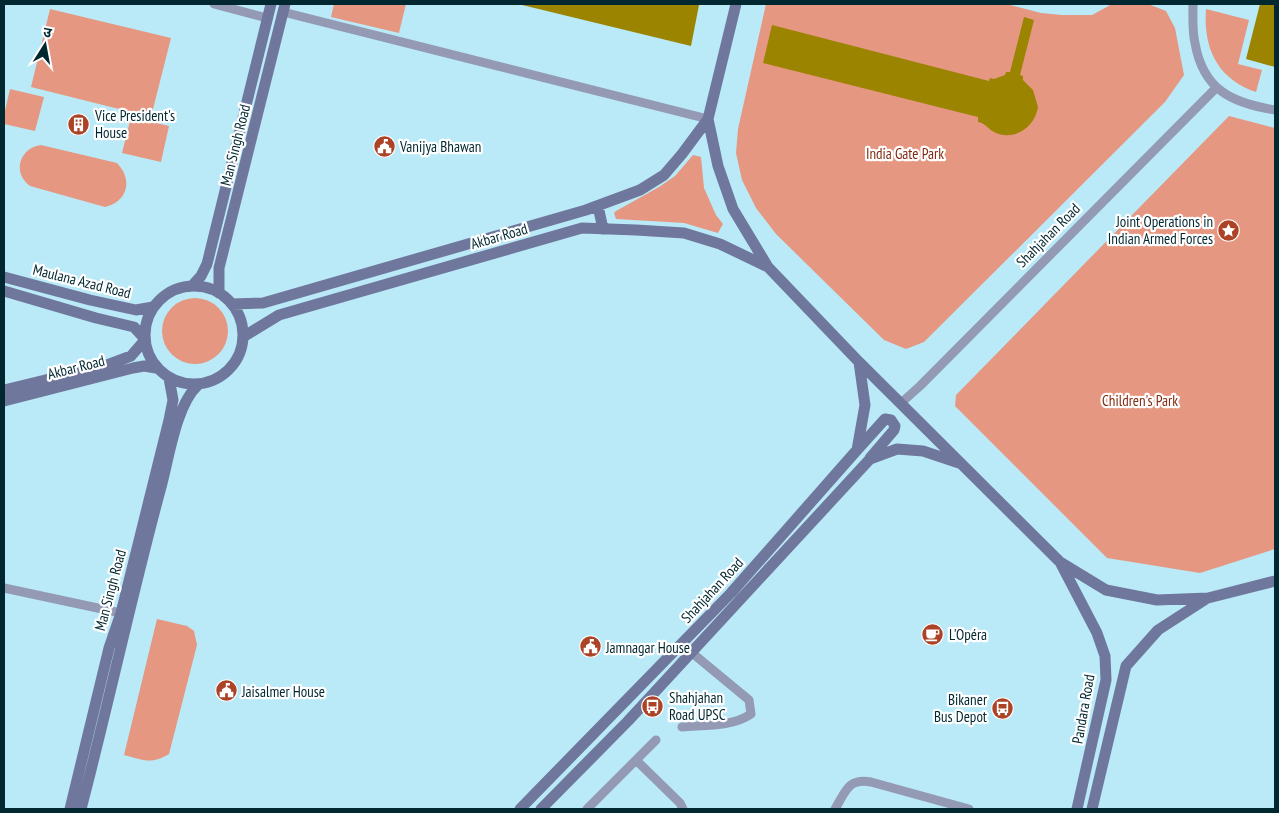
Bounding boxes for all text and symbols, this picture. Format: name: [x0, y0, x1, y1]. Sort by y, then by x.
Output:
north arrow: [20, 20, 70, 70]
text: उ: [42, 23, 54, 42]
street label: Man Singh Road: [216, 102, 254, 188]
place label: Vice President's House: [94, 106, 175, 142]
building icon: Vice President's House: [67, 112, 91, 136]
public building icon: Vanijya Bhawan: [372, 134, 396, 158]
place label: Vanijya Bhawan: [399, 137, 481, 156]
park label: India Gate Park: [866, 144, 944, 163]
street label: Shahjahan Road: [1012, 199, 1084, 271]
place label: Joint Operations in Indian Armed Forces: [1108, 212, 1213, 248]
place icon: Joint Operations in Indian Armed Forces: [1217, 218, 1241, 242]
street label: Akbar Road: [468, 219, 530, 253]
street label: Maulana Azad Road: [31, 260, 133, 302]
street label: Akbar Road: [45, 351, 107, 383]
park label: Children's Park: [1102, 391, 1178, 410]
street label: Man Singh Road: [90, 547, 130, 633]
street label: Shahjahan Road: [677, 553, 747, 627]
cafe icon: L'Opéra: [921, 622, 945, 646]
place label: L'Opéra: [949, 625, 987, 644]
public building icon: Jamnagar House: [578, 635, 602, 659]
place label: Jamnagar House: [605, 638, 690, 657]
street label: Pandara Road: [1068, 673, 1098, 745]
public building icon: Jaisalmer House: [214, 679, 238, 703]
place label: Jaisalmer House: [241, 682, 325, 701]
place label: Shahjahan Road UPSC: [669, 688, 726, 724]
place label: Bikaner Bus Depot: [934, 690, 988, 726]
bus stop icon: Shahjahan Road UPSC: [641, 694, 665, 718]
bus stop icon: Bikaner Bus Depot: [991, 696, 1015, 720]

